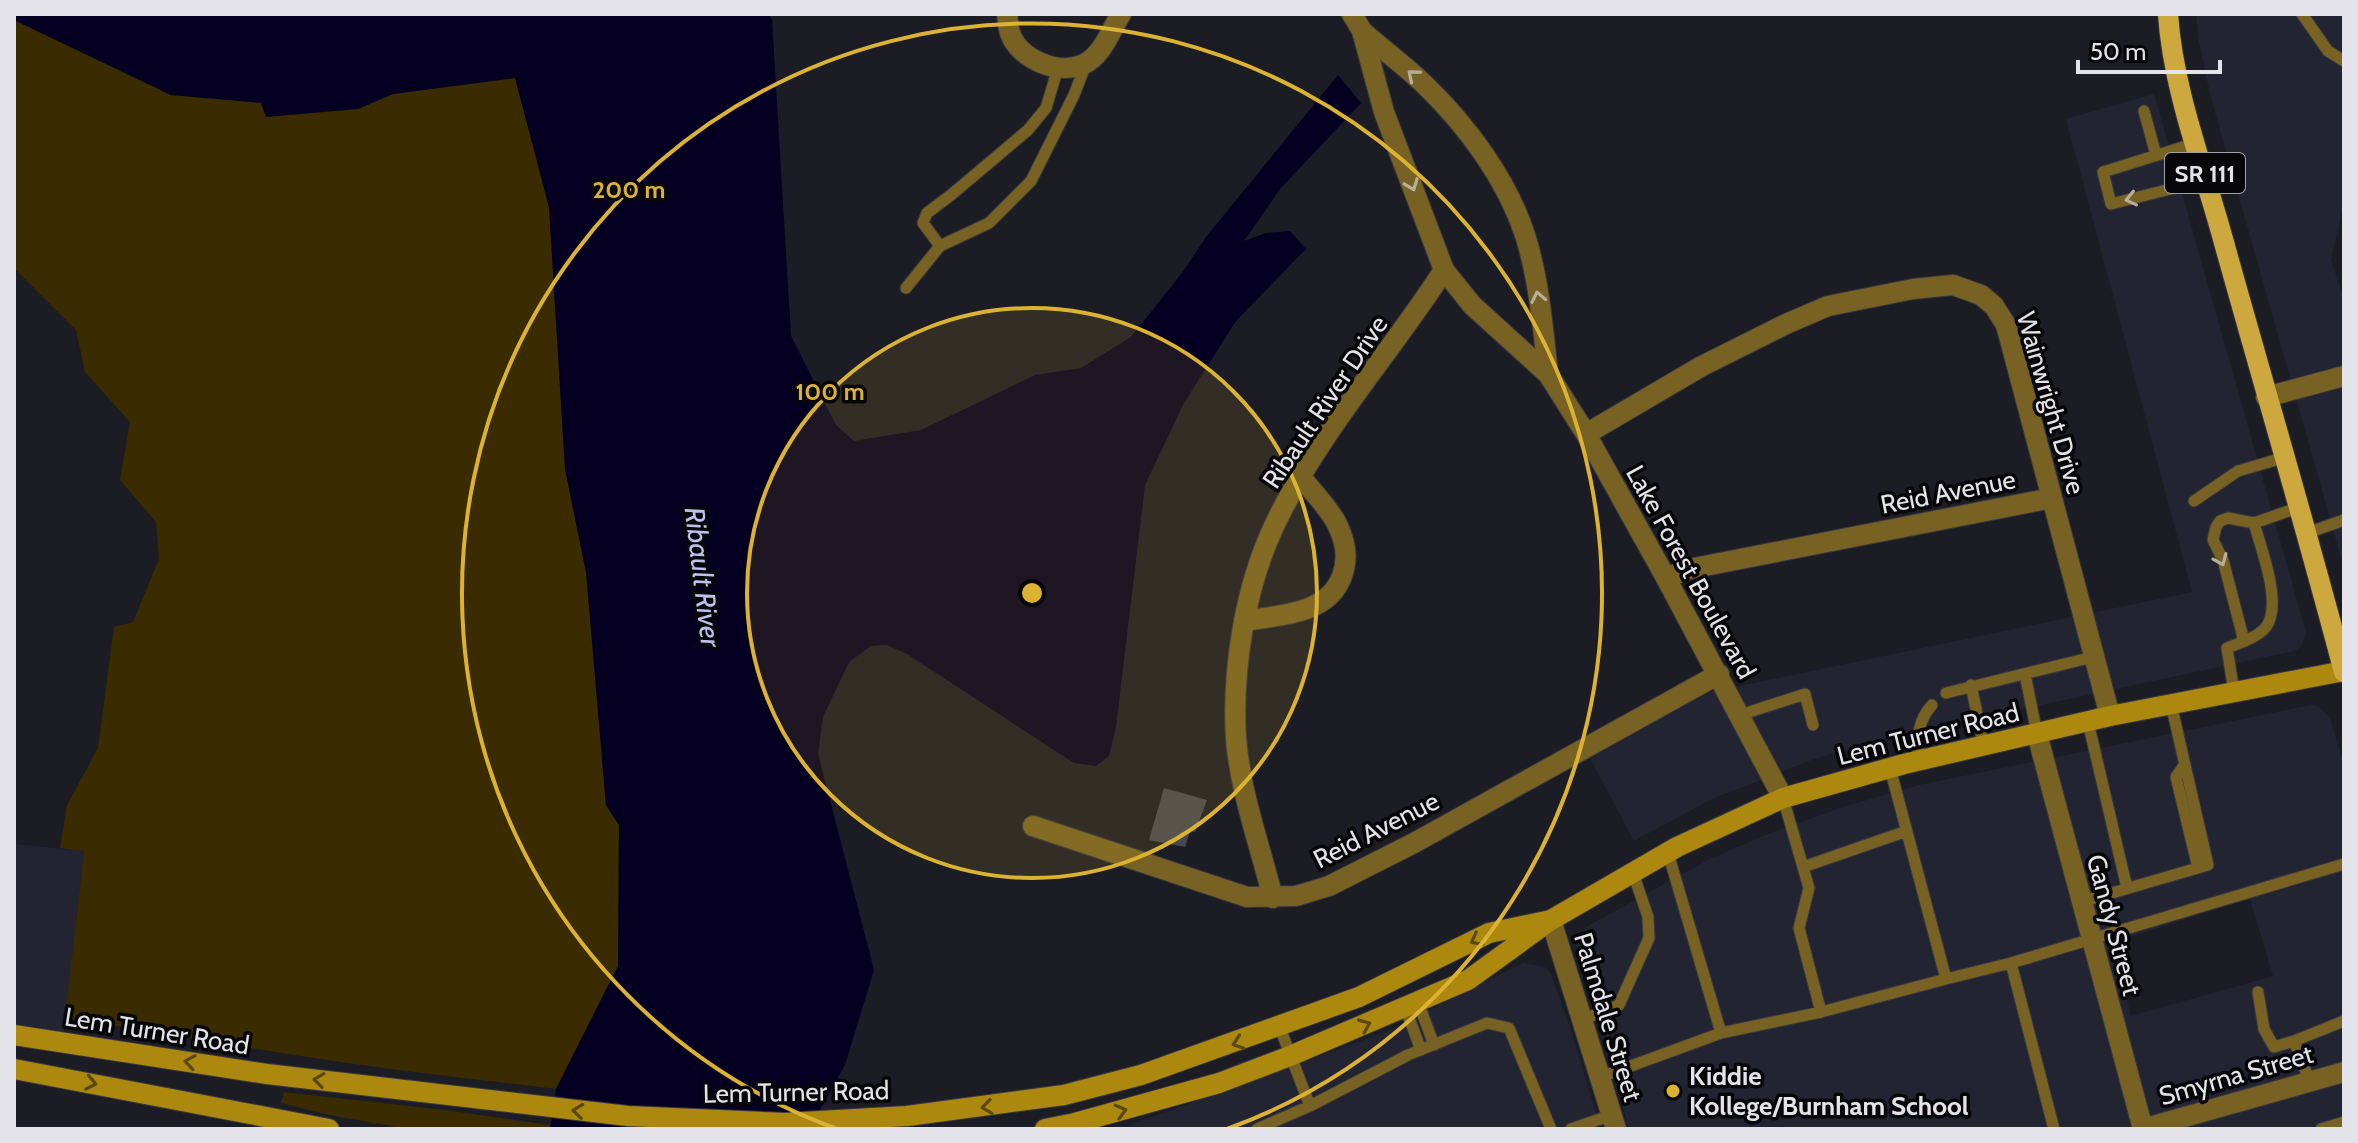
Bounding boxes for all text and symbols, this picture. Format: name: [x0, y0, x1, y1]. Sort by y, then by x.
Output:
scale bar: [2078, 24, 2220, 74]
text: 50 m: [2090, 37, 2146, 66]
one-way arrow: [1408, 70, 1423, 85]
road number: SR 111: [2165, 153, 2245, 193]
text: 200 m: [593, 175, 665, 204]
one-way arrow: [1402, 177, 1419, 191]
one-way arrow: [2124, 190, 2138, 207]
one-way arrow: [1530, 291, 1547, 304]
street label: Wainwright Drive: [2010, 308, 2092, 498]
street label: Ribault River Drive: [1255, 310, 1395, 494]
text: 100 m: [795, 377, 865, 406]
street label: Lake Forest Boulevard: [1619, 460, 1763, 684]
street label: Reid Avenue: [1878, 463, 2018, 521]
water label: Ribault River: [678, 505, 729, 650]
one-way arrow: [2212, 552, 2228, 567]
centre of rings: [1018, 579, 1046, 607]
street label: Lem Turner Road: [1834, 696, 2022, 772]
street label: Reid Avenue: [1308, 785, 1444, 875]
street label: Gandy Street: [2080, 851, 2148, 999]
street label: Palmdale Street: [1567, 929, 1649, 1105]
one-way arrow: [1470, 930, 1485, 945]
street label: Lem Turner Road: [62, 1001, 252, 1061]
one-way arrow: [1357, 1018, 1371, 1034]
one-way arrow: [1232, 1033, 1246, 1049]
street label: Smyrna Street: [2155, 1038, 2317, 1112]
one-way arrow: [183, 1054, 197, 1071]
place label: Kiddie Kollege/Burnham School: [1689, 1060, 1969, 1122]
one-way arrow: [313, 1072, 326, 1089]
one-way arrow: [84, 1074, 97, 1091]
street label: Lem Turner Road: [702, 1074, 890, 1110]
marker: Kiddie Kollege/Burnham School: [1664, 1082, 1682, 1100]
one-way arrow: [980, 1098, 993, 1115]
one-way arrow: [571, 1102, 584, 1119]
one-way arrow: [1113, 1104, 1127, 1121]

